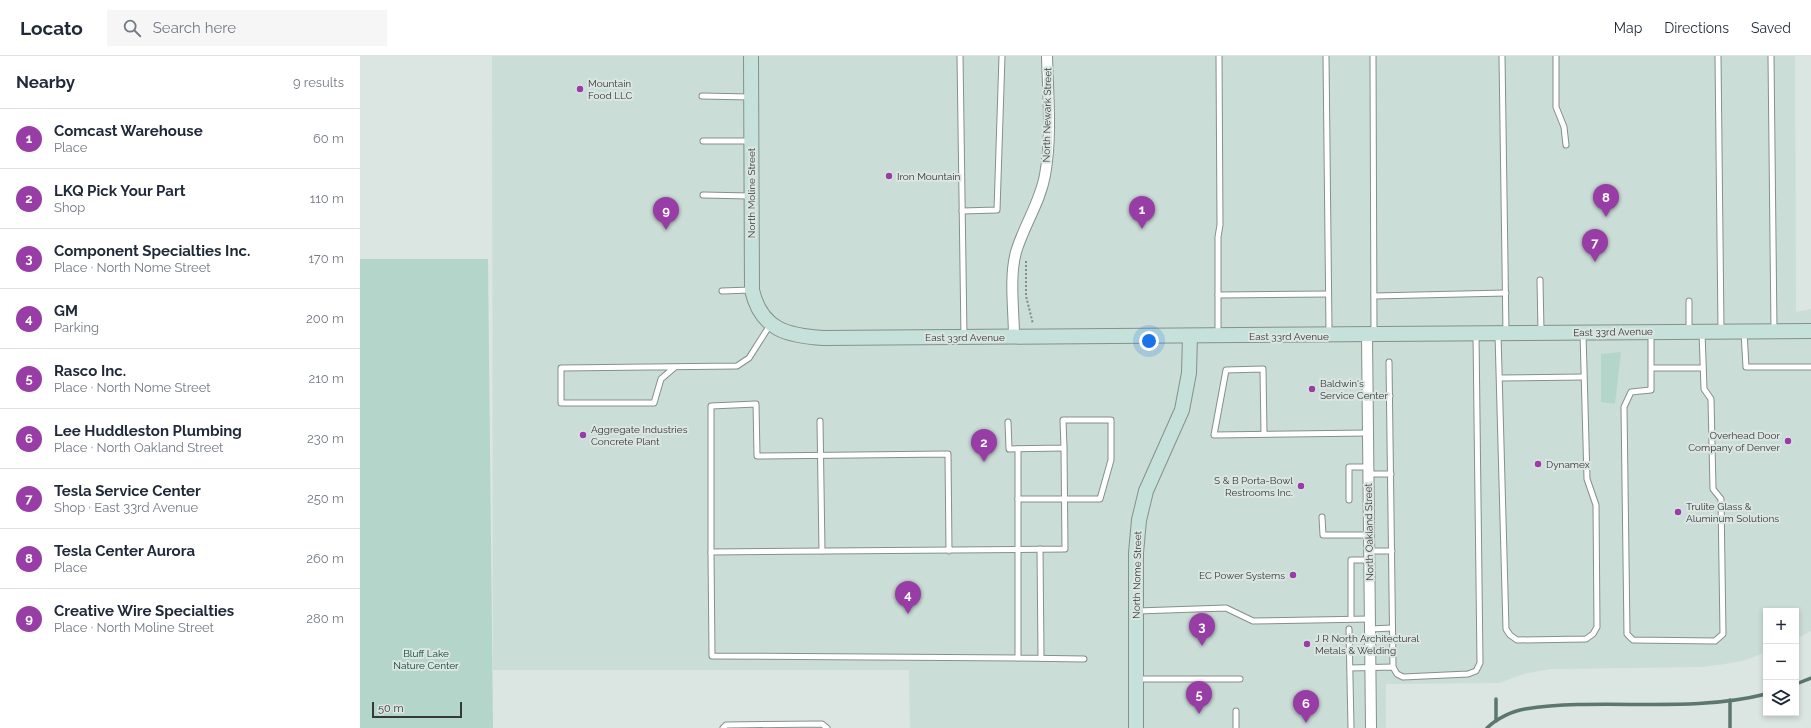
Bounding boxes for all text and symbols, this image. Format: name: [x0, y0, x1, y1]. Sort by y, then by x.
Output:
search box: [107, 10, 387, 46]
text: Locato: [20, 17, 83, 39]
icon: search: [121, 17, 143, 39]
text: Search here: [153, 19, 236, 37]
text: Map: [1614, 20, 1642, 36]
text: Directions: [1664, 20, 1729, 36]
text: Saved: [1751, 20, 1791, 36]
street label: North Newark Street: [1041, 67, 1053, 162]
text: Nearby: [16, 72, 75, 92]
text: 9 results: [293, 75, 344, 90]
place label: Mountain Food LLC: [588, 78, 633, 101]
marker: Mountain Food LLC: [575, 84, 585, 94]
text: Comcast Warehouse: [54, 122, 203, 140]
text: 1: [26, 131, 32, 146]
text: 60 m: [313, 131, 344, 146]
text: Place: [54, 140, 87, 155]
street label: North Moline Street: [746, 147, 757, 238]
marker: Iron Mountain: [884, 171, 894, 181]
place label: Iron Mountain: [897, 171, 960, 182]
text: LKQ Pick Your Part: [54, 182, 186, 200]
pin: 8: [1593, 184, 1619, 217]
text: 2: [25, 191, 33, 206]
text: 110 m: [310, 191, 344, 206]
pin: 1: [1129, 196, 1155, 229]
pin: 9: [653, 197, 679, 230]
text: Shop: [54, 200, 85, 215]
pin: 7: [1582, 229, 1608, 262]
text: Component Specialties Inc.: [54, 242, 250, 260]
text: 3: [25, 251, 33, 266]
text: 170 m: [308, 251, 344, 266]
text: Place · North Nome Street: [54, 260, 211, 275]
text: GM: [54, 302, 78, 320]
text: 4: [25, 311, 33, 326]
text: 200 m: [306, 311, 344, 326]
text: Parking: [54, 320, 99, 335]
street label: East 33rd Avenue: [1573, 326, 1653, 338]
your location: [1139, 331, 1159, 351]
street label: East 33rd Avenue: [1249, 331, 1329, 342]
street label: East 33rd Avenue: [925, 332, 1005, 343]
text: Rasco Inc.: [54, 362, 126, 380]
text: 5: [25, 371, 33, 386]
text: 210 m: [308, 371, 344, 386]
place label: Baldwin's Service Center: [1320, 378, 1388, 401]
text: Place · North Nome Street: [54, 380, 211, 395]
marker: Baldwin's Service Center: [1307, 384, 1317, 394]
text: Lee Huddleston Plumbing: [54, 422, 242, 440]
place label: Aggregate Industries Concrete Plant: [591, 424, 688, 447]
pin: 2: [971, 429, 997, 462]
marker: Aggregate Industries Concrete Plant: [578, 430, 588, 440]
place label: Overhead Door Company of Denver: [1688, 430, 1780, 453]
text: 6: [25, 431, 33, 446]
text: 230 m: [307, 431, 344, 446]
marker: Overhead Door Company of Denver: [1783, 436, 1793, 446]
text: Place · North Oakland Street: [54, 440, 223, 455]
marker: Dynamex: [1533, 459, 1543, 469]
place label: Dynamex: [1546, 459, 1590, 470]
place label: S & B Porta-Bowl Restrooms Inc.: [1214, 475, 1293, 498]
marker: S & B Porta-Bowl Restrooms Inc.: [1296, 481, 1306, 491]
text: Tesla Service Center: [54, 482, 201, 500]
street label: North Oakland Street: [1363, 482, 1375, 581]
text: 7: [25, 491, 33, 506]
text: 250 m: [307, 491, 344, 506]
text: Shop · East 33rd Avenue: [54, 500, 198, 515]
place label: Trulite Glass & Aluminum Solutions: [1686, 501, 1779, 524]
marker: Trulite Glass & Aluminum Solutions: [1673, 507, 1683, 517]
street label: North Nome Street: [1131, 530, 1143, 619]
text: Tesla Center Aurora: [54, 542, 195, 560]
text: 8: [25, 551, 33, 566]
text: 260 m: [306, 551, 344, 566]
text: Place: [54, 560, 87, 575]
place label: EC Power Systems: [1199, 570, 1285, 581]
marker: EC Power Systems: [1288, 570, 1298, 580]
pin: 4: [895, 581, 921, 614]
text: Creative Wire Specialties: [54, 602, 234, 620]
map controls: [1763, 608, 1799, 716]
button: +: [1763, 608, 1799, 644]
text: 9: [25, 611, 33, 626]
text: 280 m: [306, 611, 344, 626]
pin: 3: [1189, 613, 1215, 646]
text: Place · North Moline Street: [54, 620, 214, 635]
place label: J R North Architectural Metals & Welding: [1315, 633, 1419, 656]
marker: J R North Architectural Metals & Welding: [1302, 639, 1312, 649]
button: −: [1763, 644, 1799, 680]
park label: Bluff Lake Nature Center: [393, 648, 459, 671]
button: layers: [1763, 680, 1799, 716]
pin: 5: [1186, 681, 1212, 714]
pin: 6: [1293, 690, 1319, 723]
scale bar: [372, 700, 462, 719]
text: 50 m: [378, 702, 404, 715]

